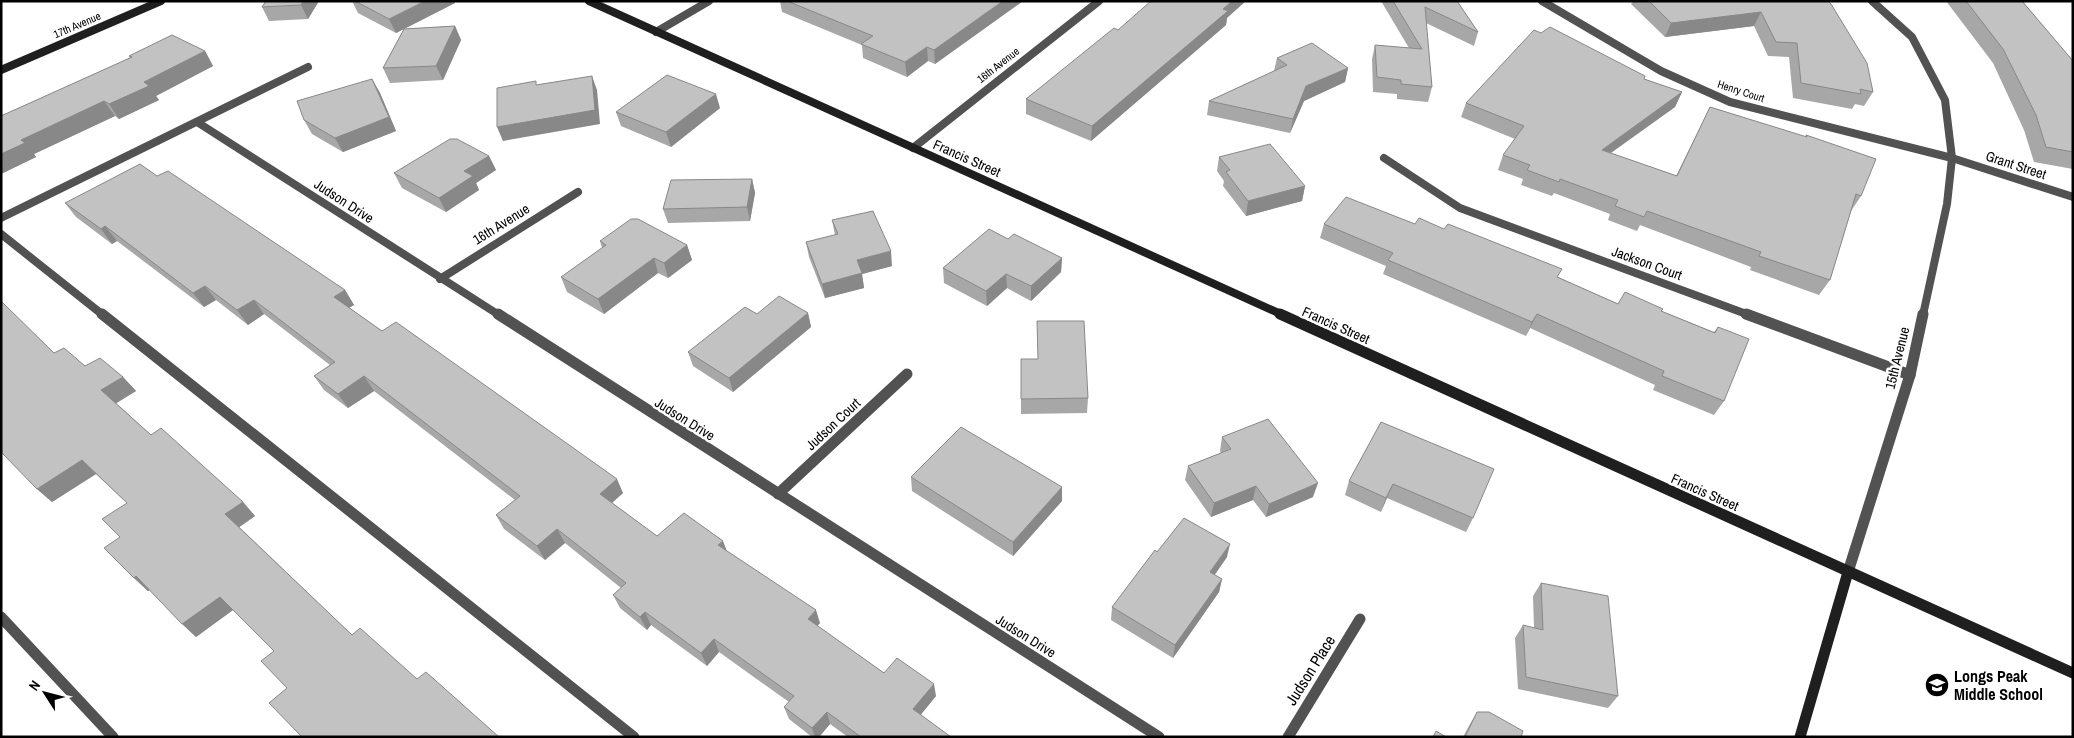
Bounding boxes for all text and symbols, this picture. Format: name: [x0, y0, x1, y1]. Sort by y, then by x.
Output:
street label: 17th Avenue: [51, 9, 103, 41]
street label: 16th Avenue: [974, 44, 1022, 86]
street label: Henry Court: [1716, 77, 1767, 105]
street label: Francis Street: [930, 135, 1004, 181]
street label: Grant Street: [1983, 147, 2049, 183]
street label: Judson Drive: [311, 175, 377, 227]
street label: 16th Avenue: [469, 200, 533, 248]
street label: Jackson Court: [1609, 242, 1685, 284]
street label: Francis Street: [1299, 302, 1373, 348]
street label: 15th Avenue: [1881, 325, 1913, 391]
street label: Judson Drive: [652, 393, 718, 445]
street label: Judson Court: [802, 394, 864, 454]
street label: Francis Street: [1668, 469, 1742, 515]
street label: Judson Drive: [993, 610, 1059, 662]
street label: Judson Place: [1280, 631, 1340, 709]
place label: Longs Peak Middle School: [1954, 665, 2043, 705]
north arrow: [20, 668, 70, 718]
school or university icon: Longs Peak Middle School: [1924, 672, 1950, 698]
text: N: [25, 677, 44, 694]

